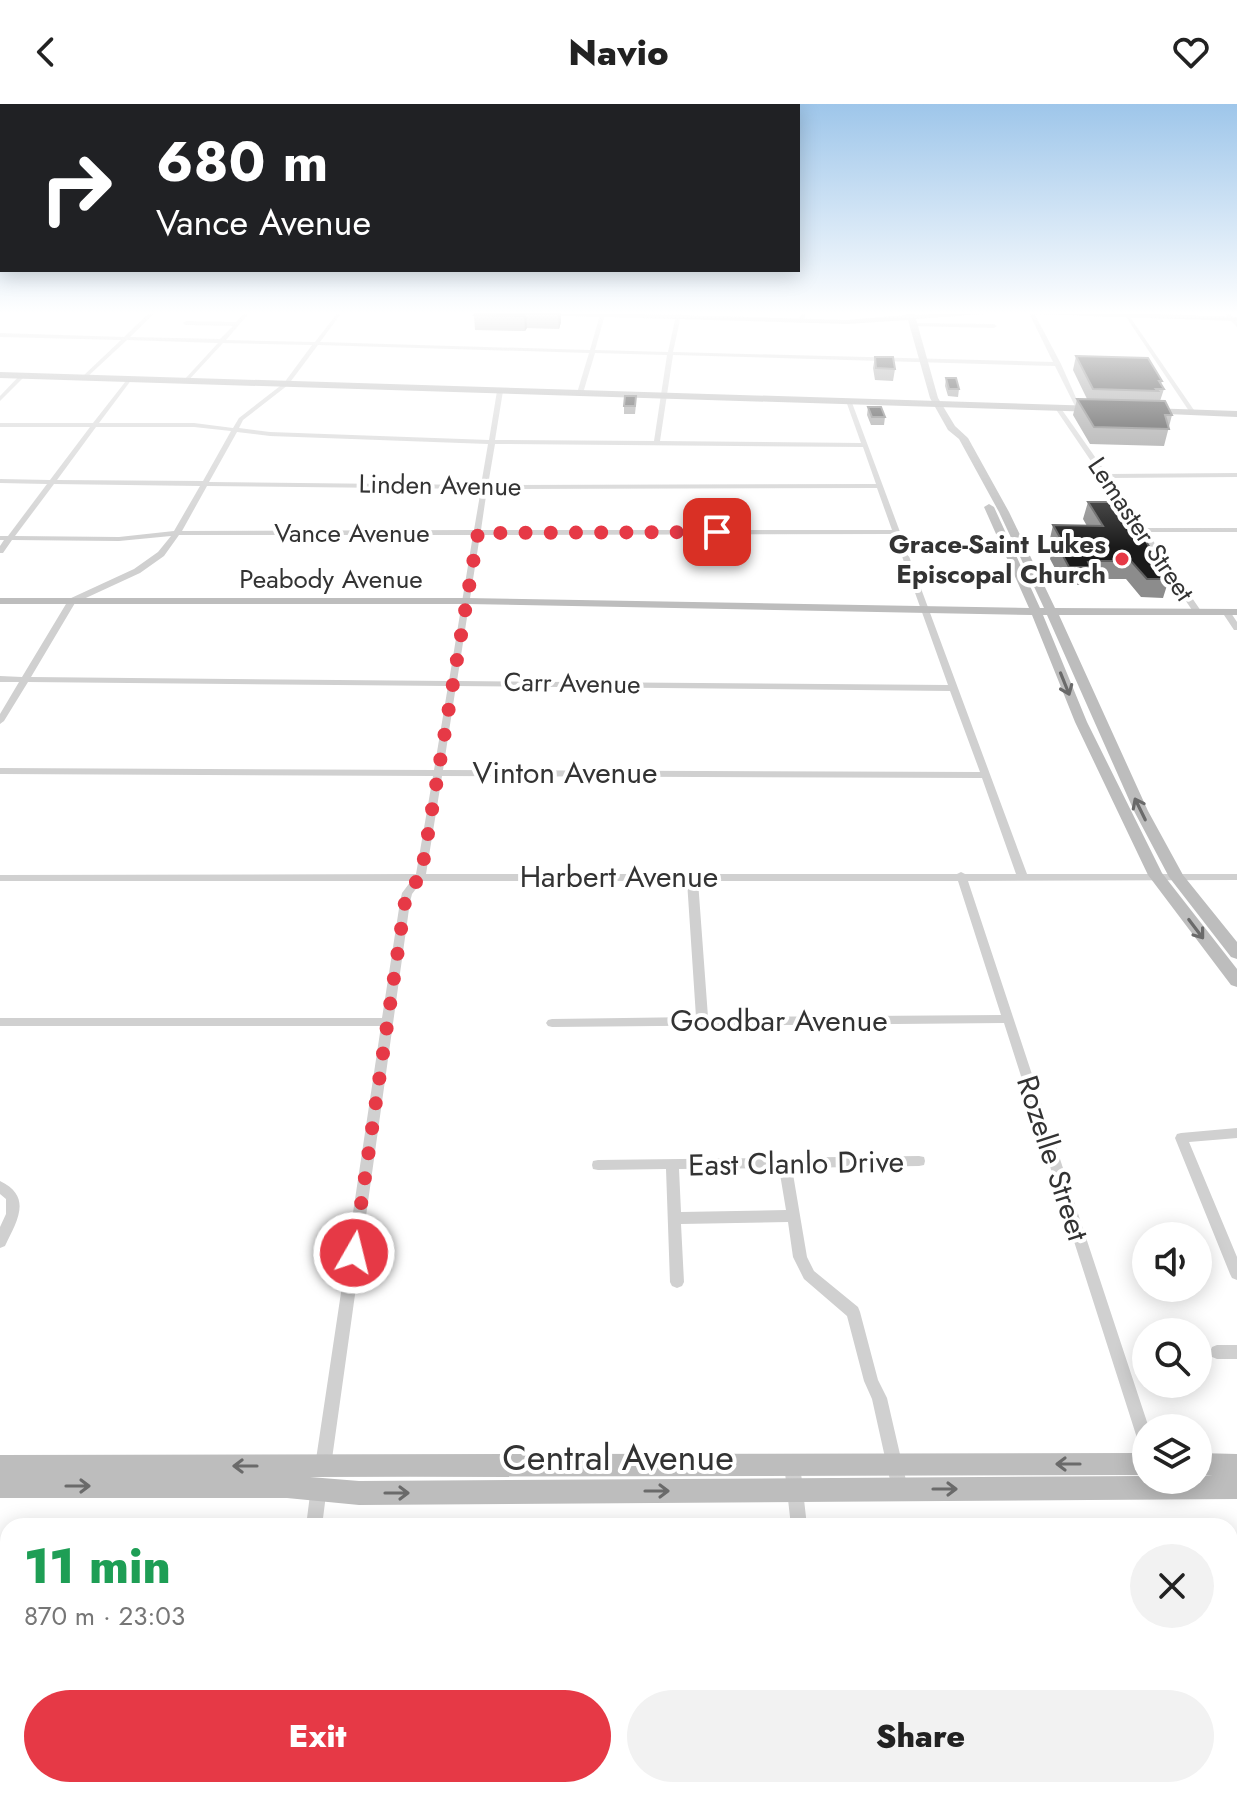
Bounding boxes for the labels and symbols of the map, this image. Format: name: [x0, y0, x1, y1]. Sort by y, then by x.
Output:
street label: Lemaster Street: [1079, 449, 1204, 609]
street label: Linden Avenue: [358, 465, 522, 505]
pin: [683, 498, 751, 566]
street label: Vance Avenue: [274, 514, 430, 552]
place label: Grace-Saint Lukes Episcopal Church: [889, 525, 1106, 593]
marker: Grace-Saint Lukes Episcopal Church: [1113, 550, 1131, 568]
street label: Peabody Avenue: [239, 560, 423, 598]
street label: Carr Avenue: [503, 663, 641, 703]
one-way arrow: [1059, 671, 1073, 696]
street label: Vinton Avenue: [472, 751, 658, 794]
one-way arrow: [1132, 797, 1147, 821]
street label: Harbert Avenue: [520, 855, 718, 898]
one-way arrow: [1187, 918, 1204, 939]
street label: Goodbar Avenue: [670, 999, 888, 1042]
street label: Rozelle Street: [1006, 1070, 1100, 1247]
street label: East Clanlo Drive: [688, 1140, 904, 1186]
position arrow: [312, 1211, 396, 1295]
street label: Central Avenue: [502, 1431, 734, 1483]
one-way arrow: [1055, 1456, 1082, 1472]
one-way arrow: [232, 1458, 259, 1474]
one-way arrow: [64, 1478, 91, 1494]
one-way arrow: [931, 1481, 958, 1497]
one-way arrow: [643, 1483, 670, 1499]
one-way arrow: [383, 1485, 410, 1501]

